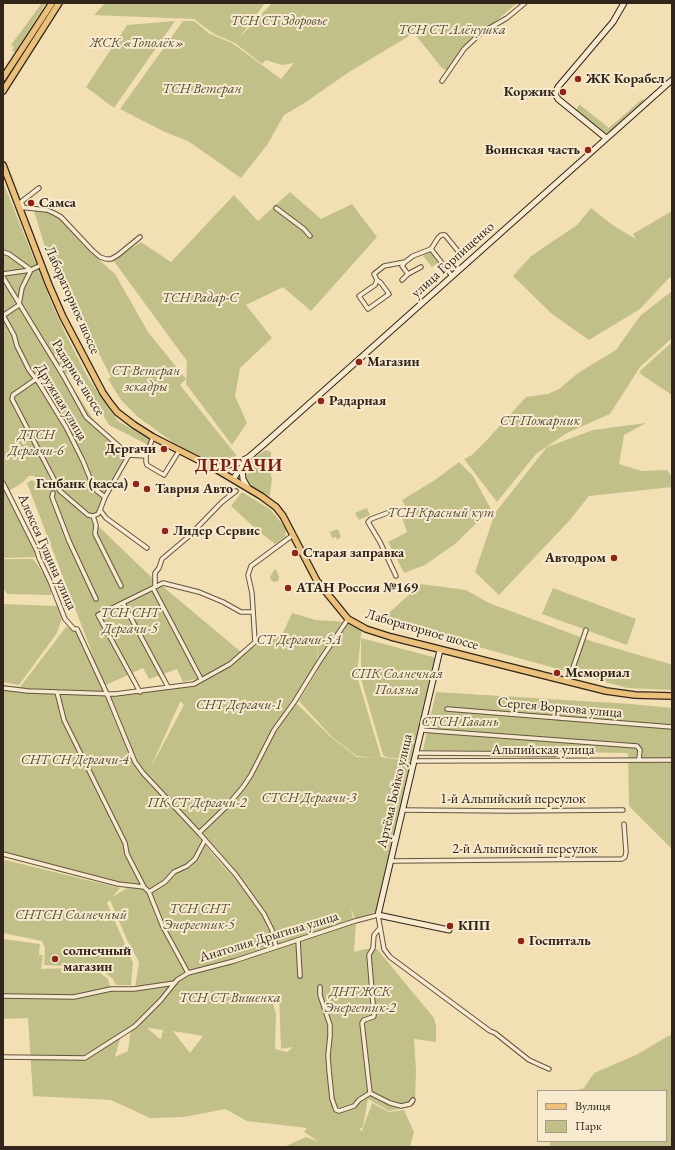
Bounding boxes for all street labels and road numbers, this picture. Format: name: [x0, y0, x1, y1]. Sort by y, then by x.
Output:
street label: улица Горпищенко: [408, 218, 498, 302]
street label: Лабораторное шоссе: [41, 243, 103, 357]
street label: Радарное шоссе: [48, 337, 108, 419]
street label: Дружная улица: [31, 360, 91, 444]
street label: Алексея Гущина улица: [14, 491, 80, 613]
street label: Лабораторное шоссе: [364, 606, 480, 654]
street label: Сергея Воркова улица: [497, 694, 623, 722]
street label: Артёма Бойко улица: [374, 732, 416, 850]
street label: Альпийская улица: [492, 742, 594, 758]
street label: 1-й Альпийский переулок: [440, 791, 586, 807]
street label: 2-й Альпийский переулок: [452, 841, 598, 857]
street label: Анатолия Дрыгина улица: [197, 908, 341, 966]

